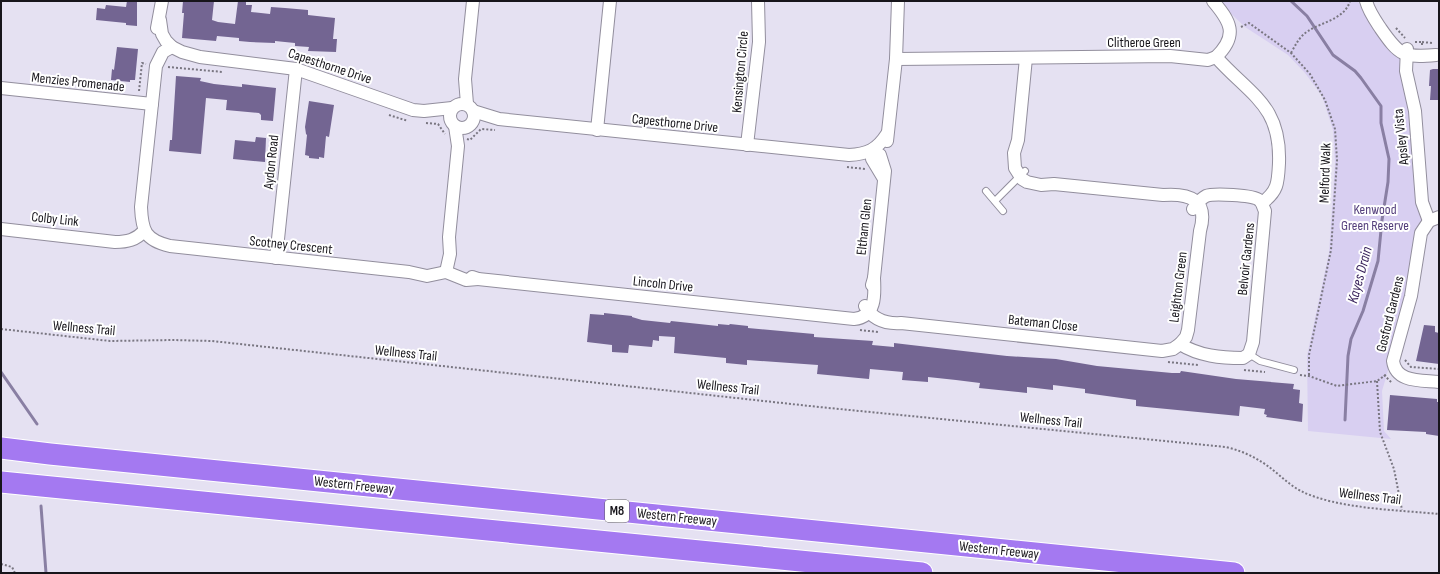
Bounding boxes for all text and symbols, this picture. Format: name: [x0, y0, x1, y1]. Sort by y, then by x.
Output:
street label: Kensington Circle: [728, 30, 752, 114]
street label: Clitheroe Green: [1107, 34, 1181, 51]
street label: Capesthorne Drive: [286, 45, 374, 87]
street label: Menzies Promenade: [31, 69, 125, 95]
street label: Apsley Vista: [1390, 108, 1413, 167]
street label: Capesthorne Drive: [631, 110, 719, 136]
street label: Aydon Road: [260, 134, 282, 191]
street label: Melford Walk: [1315, 142, 1335, 203]
street label: Eltham Glen: [853, 198, 875, 256]
park label: Kenwood Green Reserve: [1341, 201, 1409, 234]
street label: Colby Link: [30, 208, 80, 230]
street label: Belvoir Gardens: [1234, 222, 1258, 296]
street label: Scotney Crescent: [249, 232, 333, 258]
water label: Kayes Drain: [1343, 245, 1377, 305]
street label: Leighton Green: [1165, 251, 1191, 323]
street label: Lincoln Drive: [632, 272, 694, 296]
street label: Gosford Gardens: [1372, 274, 1408, 354]
street label: Bateman Close: [1007, 311, 1079, 335]
street label: Wellness Trail: [52, 317, 116, 339]
street label: Wellness Trail: [374, 341, 438, 365]
street label: Wellness Trail: [696, 375, 760, 399]
street label: Wellness Trail: [1019, 408, 1083, 432]
street label: Western Freeway: [313, 472, 395, 498]
street label: Wellness Trail: [1338, 484, 1402, 508]
road number: M8: [605, 500, 629, 522]
street label: Western Freeway: [636, 504, 718, 530]
street label: Western Freeway: [958, 537, 1040, 563]

